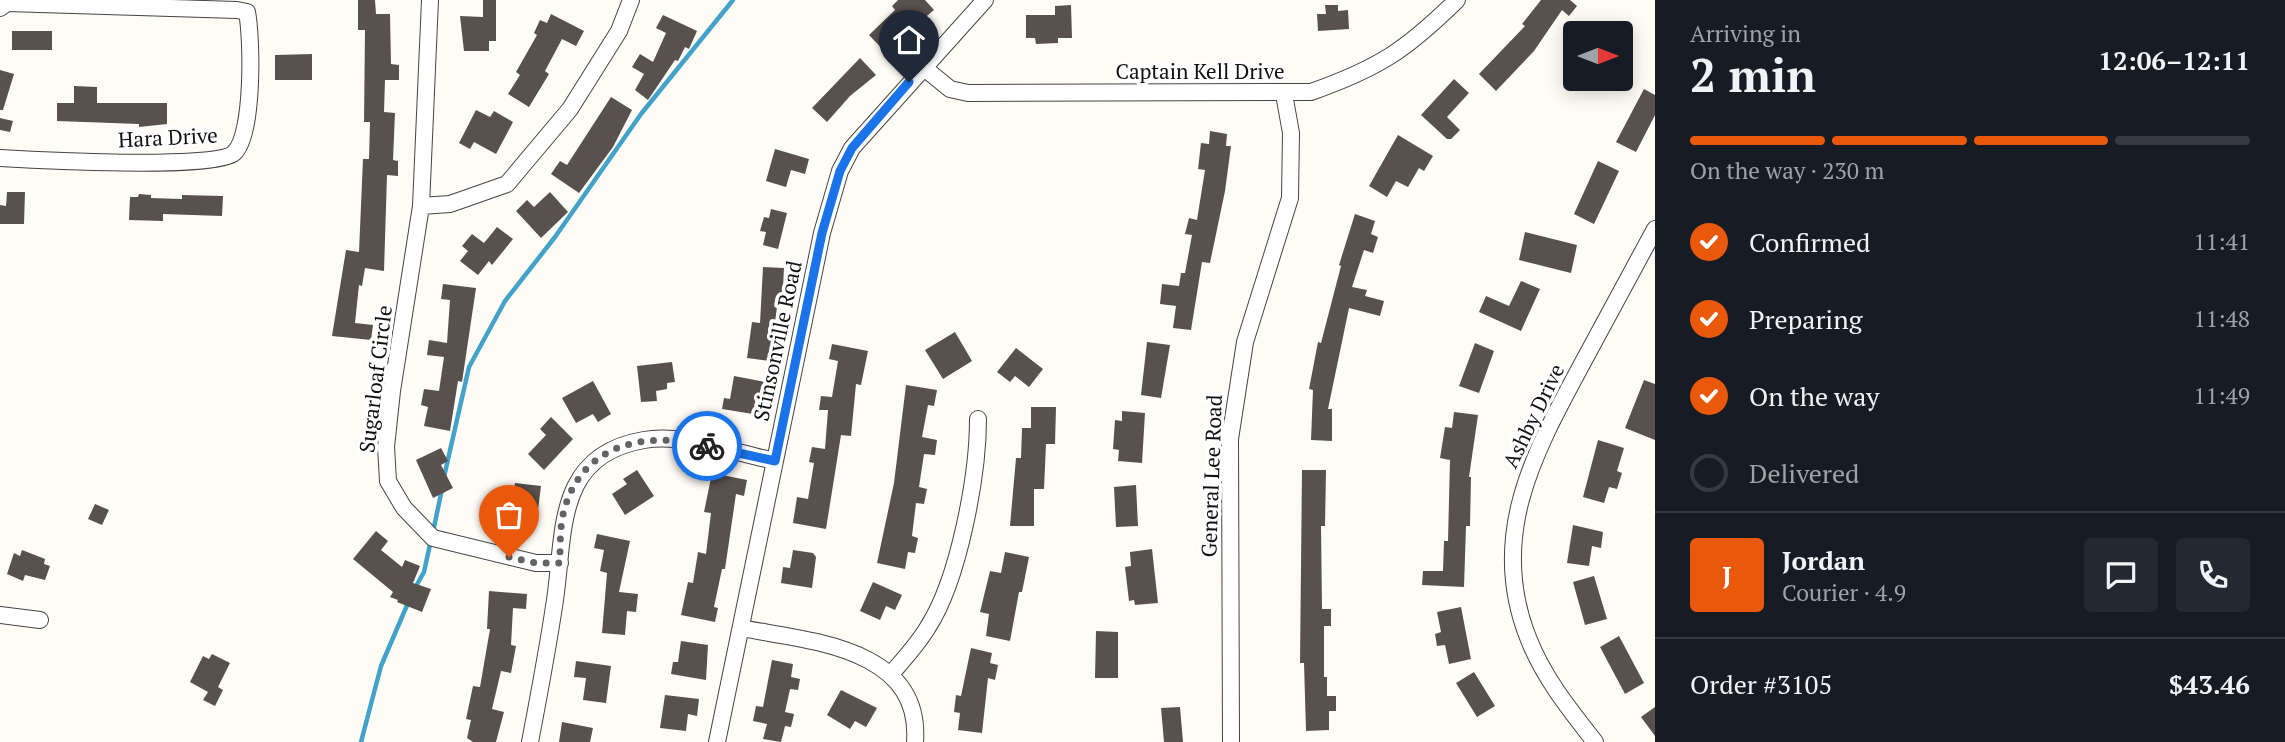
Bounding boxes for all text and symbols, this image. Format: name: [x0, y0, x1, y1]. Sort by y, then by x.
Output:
pin: [879, 10, 939, 82]
text: Arriving in: [1690, 18, 1801, 49]
icon: home: [890, 21, 928, 59]
north arrow: [1563, 21, 1633, 91]
map controls: [1563, 21, 1633, 91]
text: 12:06–12:11: [2098, 43, 2250, 77]
text: 2 min: [1690, 44, 1816, 105]
street label: Captain Kell Drive: [1115, 57, 1285, 85]
street label: Hara Drive: [117, 120, 218, 154]
text: On the way · 230 m: [1690, 155, 1884, 186]
icon: check: [1690, 223, 1728, 261]
text: Confirmed: [1749, 225, 1870, 259]
text: 11:41: [2193, 226, 2250, 257]
street label: Stinsonville Road: [746, 258, 808, 423]
icon: check: [1690, 300, 1728, 338]
text: Preparing: [1749, 302, 1862, 336]
text: 11:48: [2193, 303, 2250, 334]
street label: Sugarloaf Circle: [352, 304, 398, 454]
street label: Ashby Drive: [1496, 359, 1570, 472]
icon: check: [1690, 377, 1728, 415]
text: On the way: [1749, 379, 1880, 413]
text: 11:49: [2193, 380, 2250, 411]
street label: General Lee Road: [1194, 394, 1228, 558]
courier: [672, 411, 742, 481]
icon: bike: [688, 427, 726, 465]
text: Delivered: [1749, 456, 1859, 490]
pin: [479, 485, 539, 557]
icon: bag: [490, 496, 528, 534]
button: chat: [2084, 538, 2158, 612]
button: phone: [2176, 538, 2250, 612]
text: Jordan: [1782, 543, 1865, 577]
text: J: [1722, 558, 1732, 592]
text: Courier · 4.9: [1782, 577, 1906, 608]
text: Order #3105: [1690, 667, 1832, 701]
text: $43.46: [2169, 667, 2250, 701]

